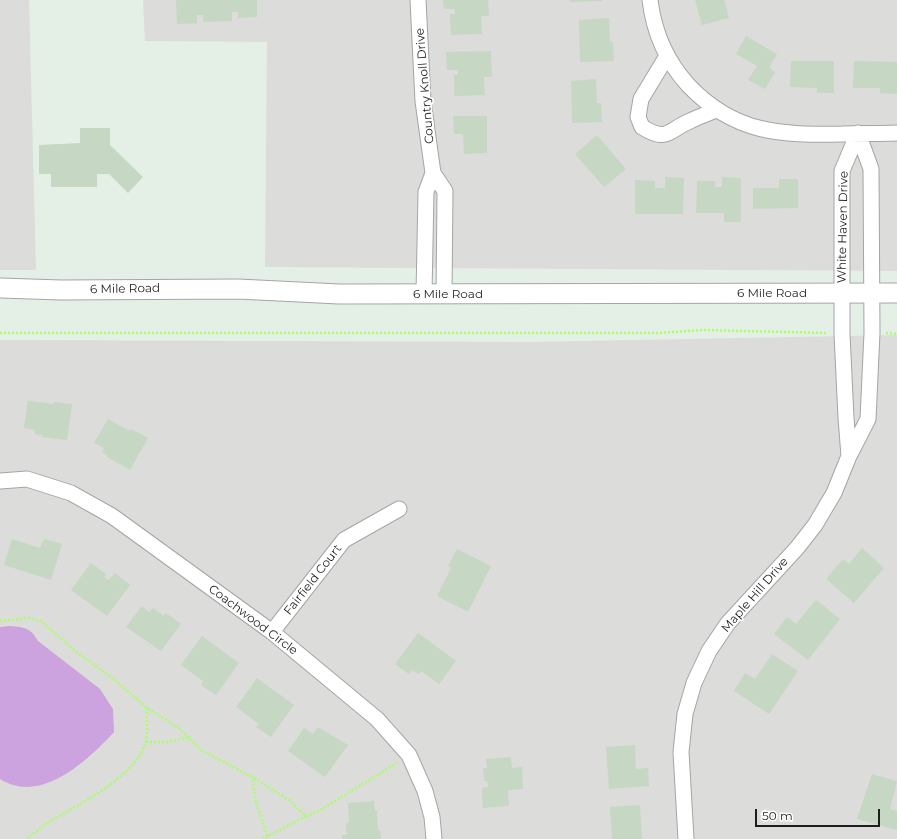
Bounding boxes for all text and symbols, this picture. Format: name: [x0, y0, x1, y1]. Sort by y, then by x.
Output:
street label: Country Knoll Drive: [413, 27, 437, 145]
street label: White Haven Drive: [835, 171, 851, 283]
street label: 6 Mile Road: [90, 281, 160, 297]
street label: 6 Mile Road: [737, 286, 807, 300]
street label: 6 Mile Road: [413, 287, 483, 301]
street label: Fairfield Court: [281, 542, 345, 618]
street label: Maple Hill Drive: [719, 555, 791, 635]
street label: Coachwood Circle: [206, 582, 300, 658]
scale bar: [757, 801, 882, 827]
text: 50 m: [762, 808, 793, 823]

